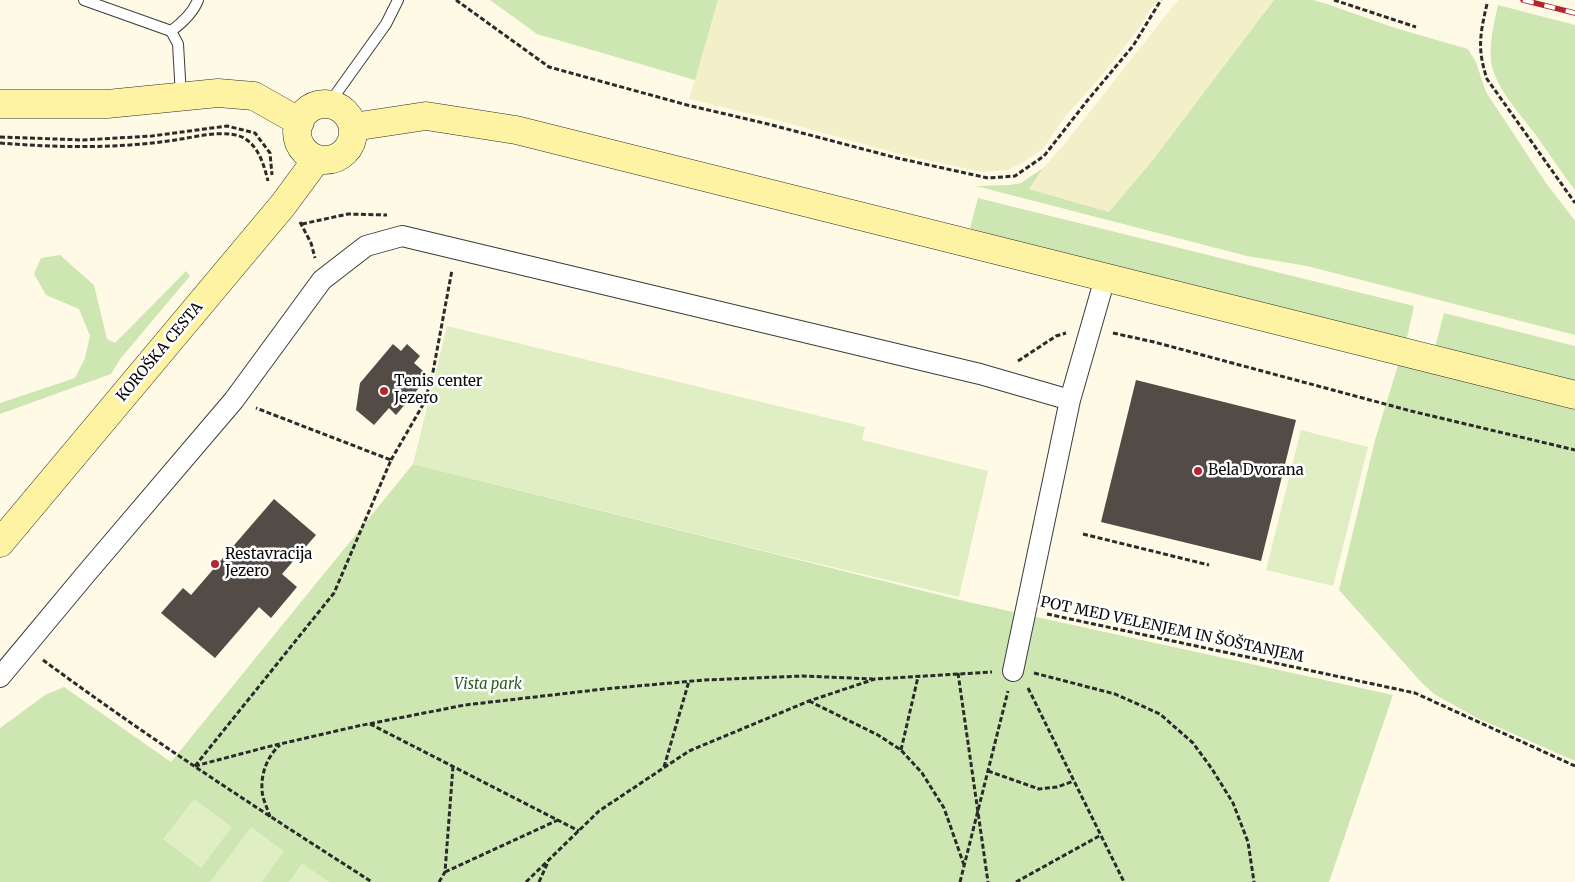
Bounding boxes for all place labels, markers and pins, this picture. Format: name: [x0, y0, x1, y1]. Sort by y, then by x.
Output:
place label: Tenis center Jezero: [394, 373, 483, 408]
marker: Tenis center Jezero: [378, 385, 390, 397]
place label: Bela Dvorana: [1208, 462, 1304, 480]
marker: Bela Dvorana: [1192, 465, 1204, 477]
place label: Restavracija Jezero: [225, 546, 312, 581]
marker: Restavracija Jezero: [209, 558, 221, 570]

